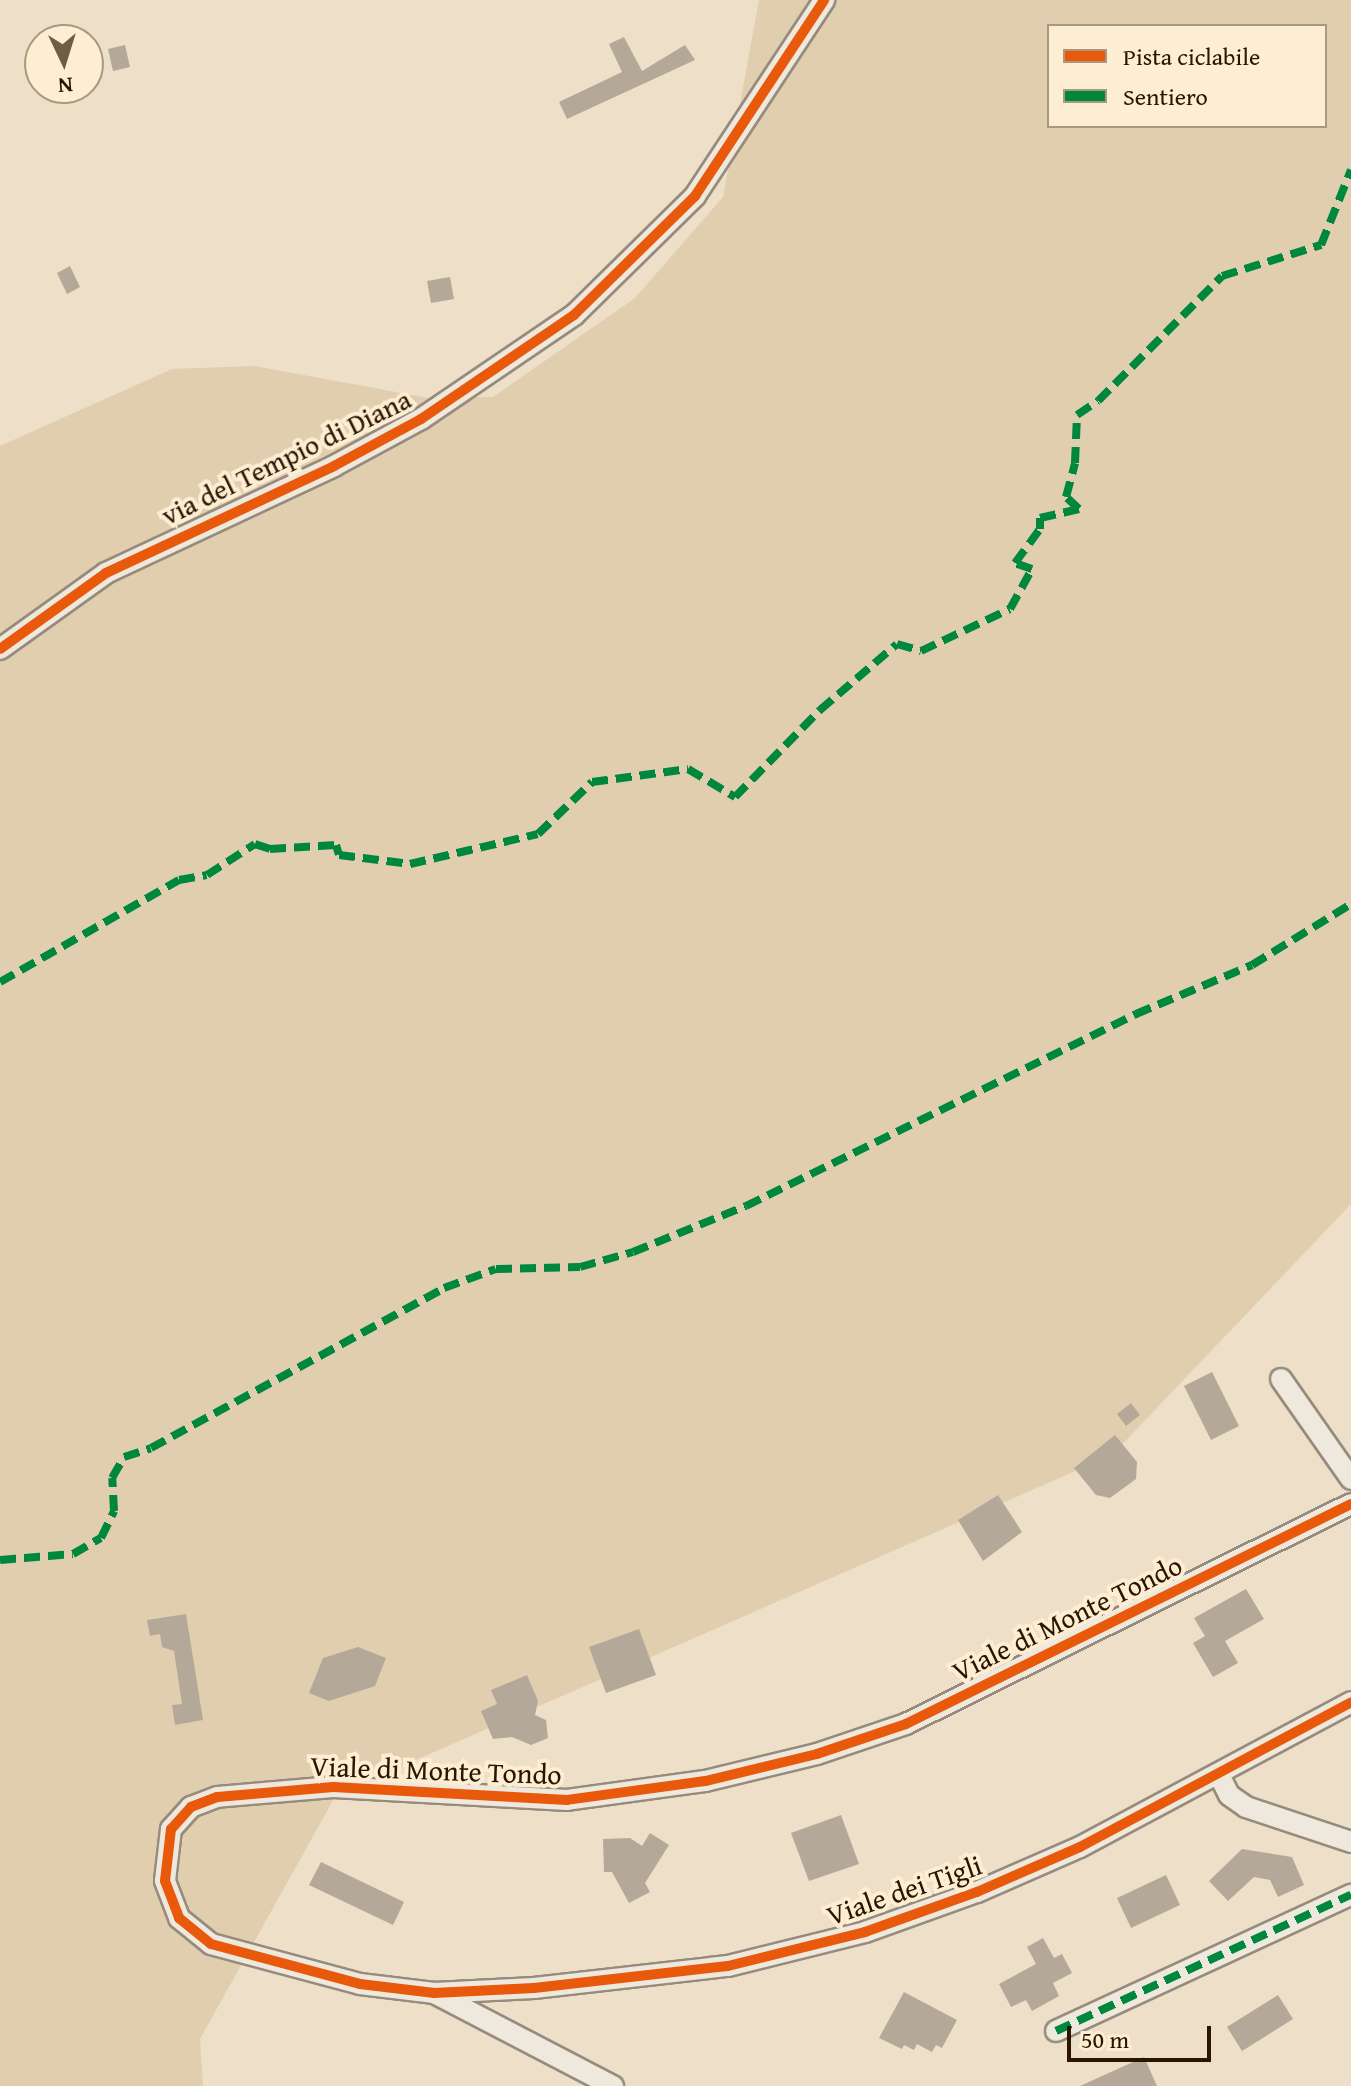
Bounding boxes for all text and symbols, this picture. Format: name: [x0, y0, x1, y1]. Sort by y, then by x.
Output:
north arrow: [24, 24, 104, 104]
legend: [1047, 24, 1327, 128]
text: Pista ciclabile: [1123, 39, 1260, 74]
text: N: [57, 69, 74, 102]
text: Sentiero: [1123, 79, 1208, 114]
street label: via del Tempio di Diana: [156, 382, 416, 532]
street label: Viale di Monte Tondo: [947, 1548, 1187, 1688]
street label: Viale di Monte Tondo: [310, 1749, 562, 1791]
street label: Viale dei Tigli: [822, 1848, 986, 1932]
scale bar: [1071, 2010, 1215, 2060]
text: 50 m: [1081, 2022, 1129, 2057]

